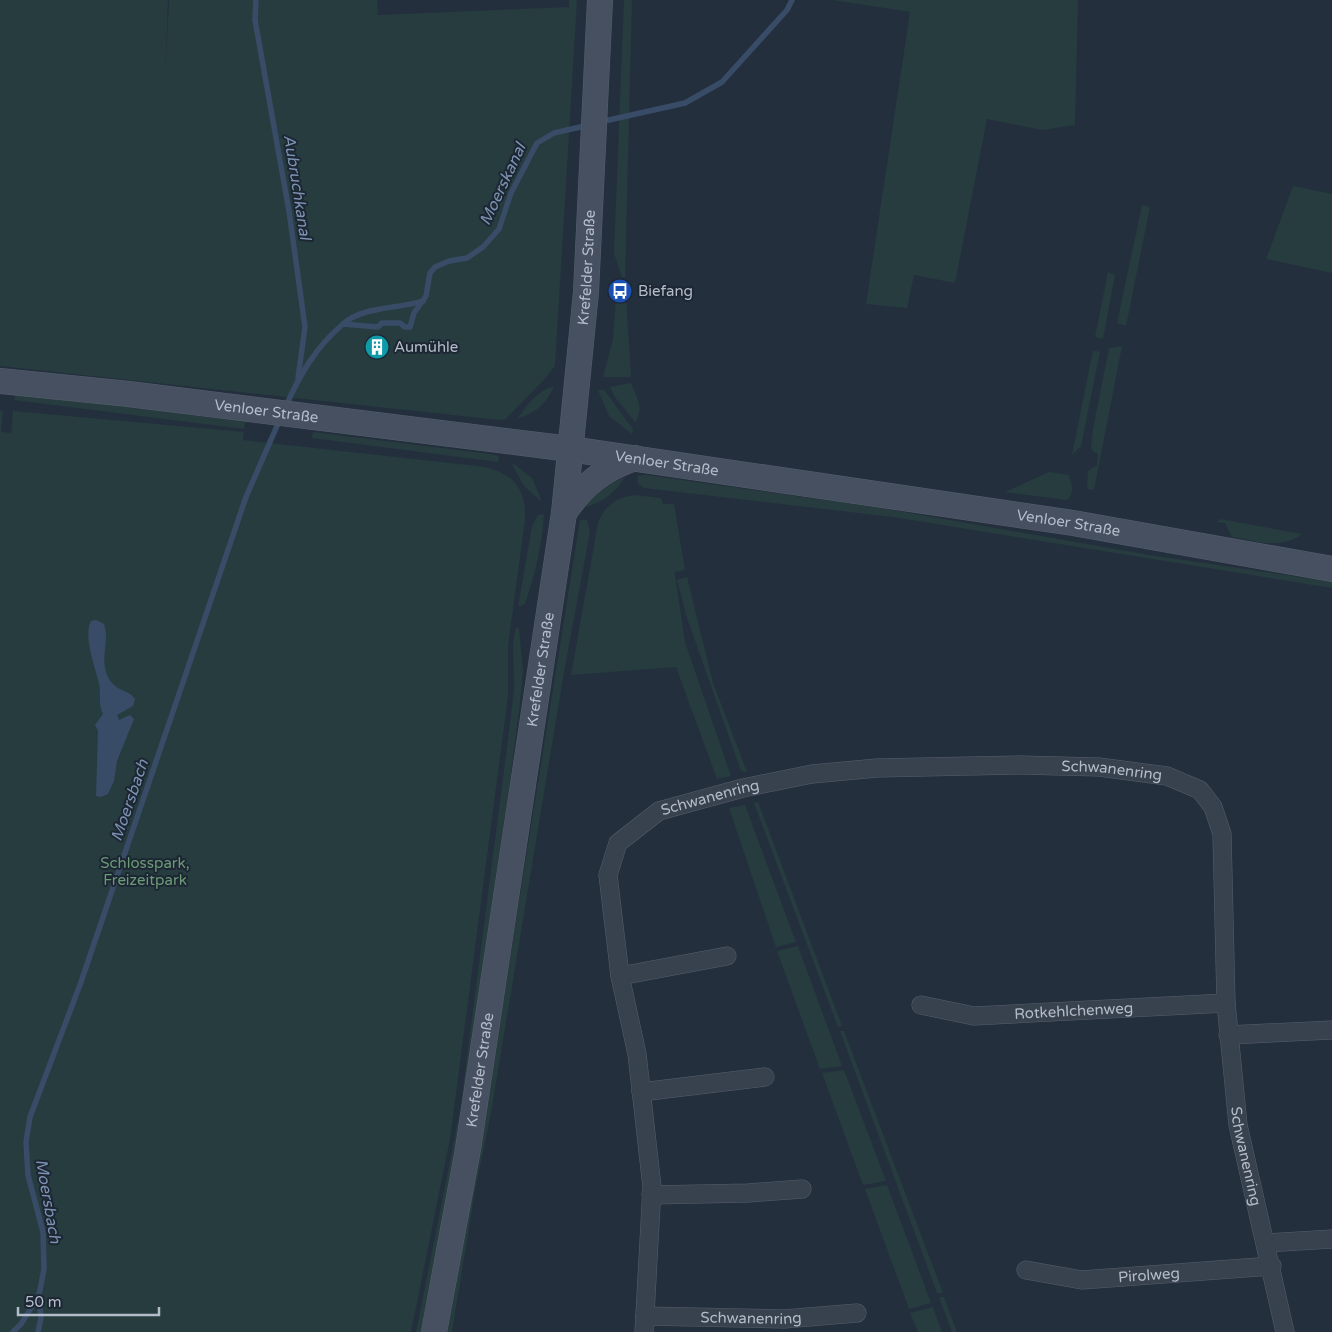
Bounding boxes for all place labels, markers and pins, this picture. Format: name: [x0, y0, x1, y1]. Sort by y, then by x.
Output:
bus stop icon: Biefang: [607, 278, 633, 304]
place label: Biefang: [638, 282, 693, 300]
building icon: Aumühle: [364, 334, 390, 360]
place label: Aumühle: [394, 338, 458, 356]

